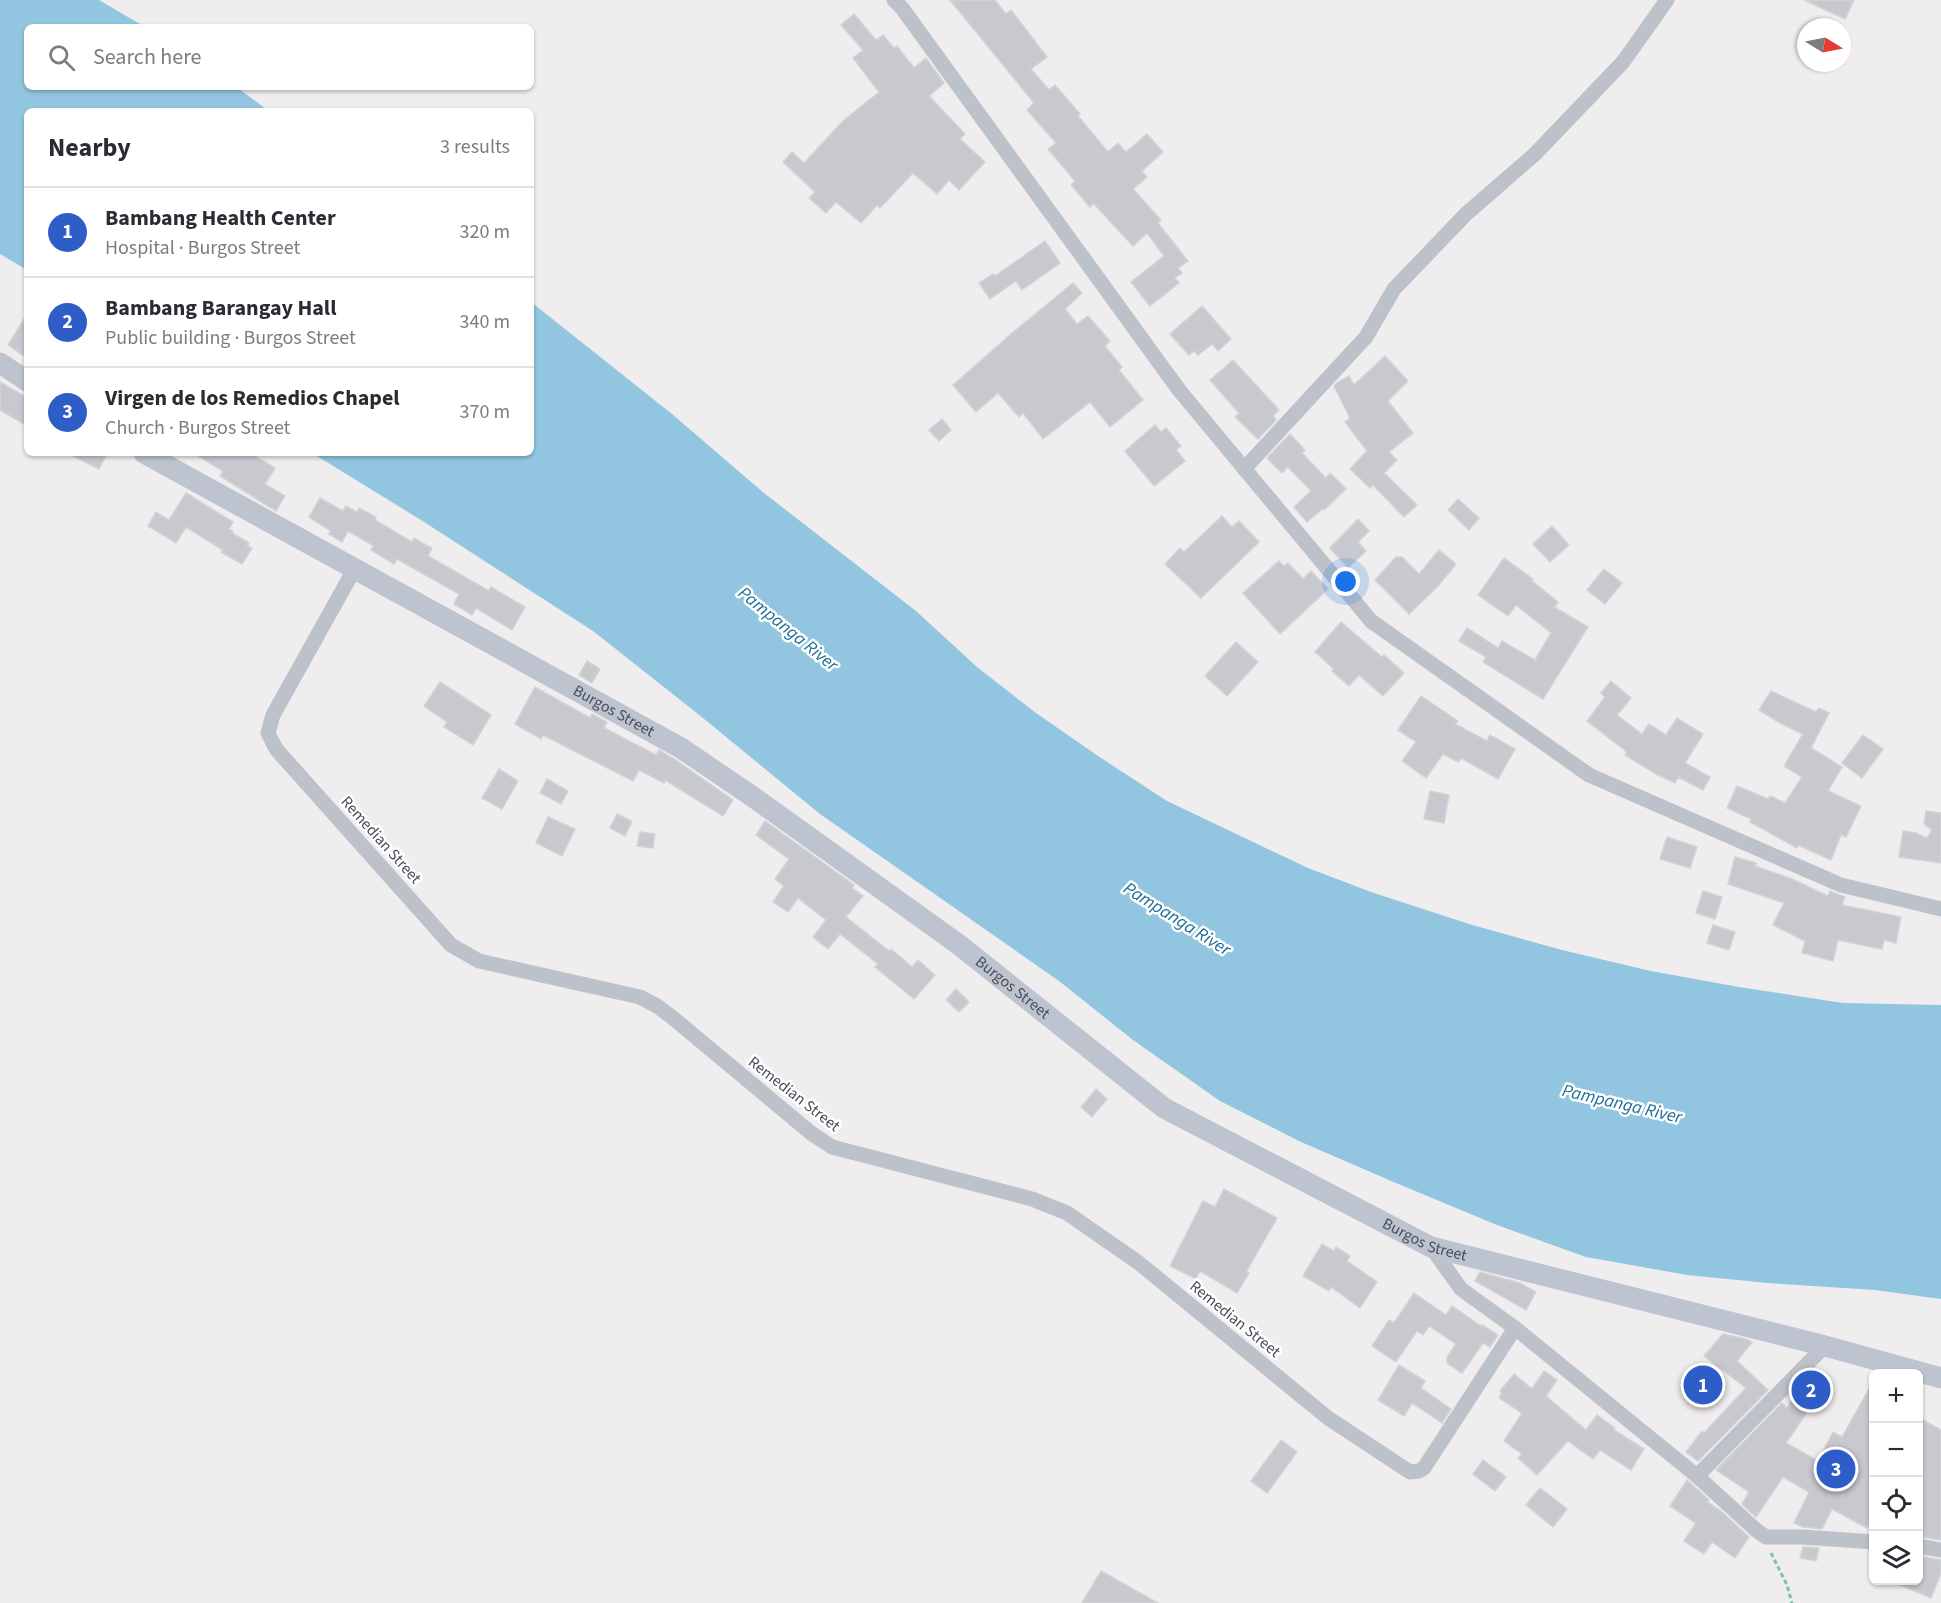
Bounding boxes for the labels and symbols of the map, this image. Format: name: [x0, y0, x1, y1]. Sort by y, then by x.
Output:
north arrow: [1797, 18, 1851, 72]
your location: [1331, 567, 1360, 596]
water label: Pampanga River: [733, 581, 844, 678]
street label: Burgos Street: [569, 680, 659, 743]
street label: Remedian Street: [336, 791, 427, 889]
water label: Pampanga River: [1119, 876, 1236, 962]
street label: Burgos Street: [971, 951, 1055, 1025]
street label: Remedian Street: [743, 1051, 845, 1137]
water label: Pampanga River: [1560, 1078, 1685, 1130]
street label: Burgos Street: [1379, 1213, 1470, 1267]
street label: Remedian Street: [1185, 1276, 1286, 1363]
pin: 1: [1684, 1362, 1722, 1408]
pin: 2: [1792, 1368, 1830, 1412]
pin: 3: [1816, 1446, 1856, 1492]

